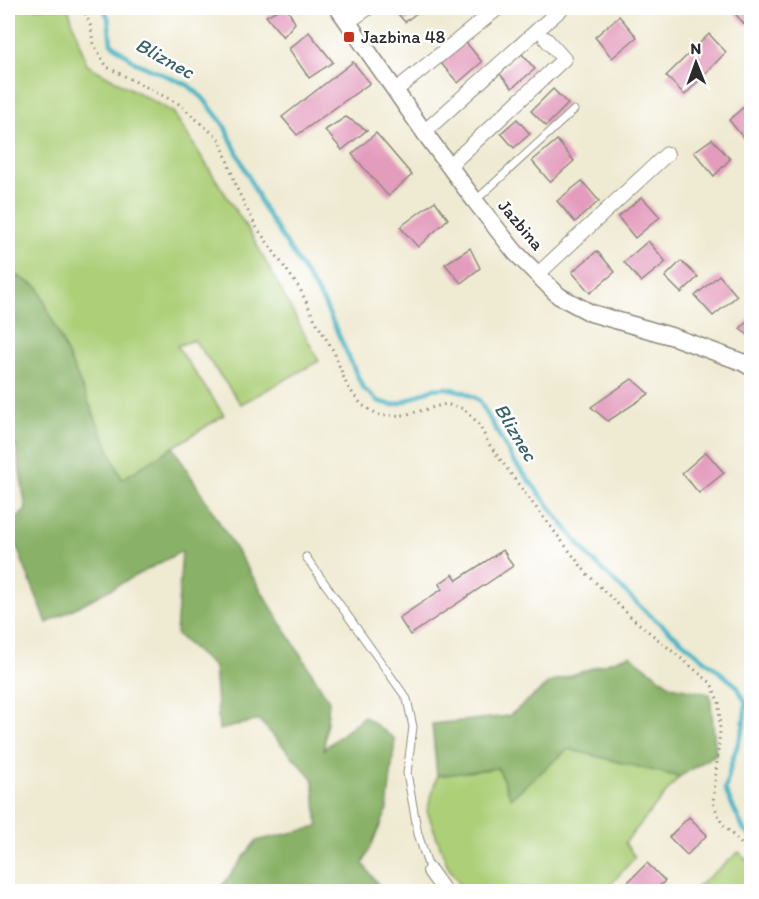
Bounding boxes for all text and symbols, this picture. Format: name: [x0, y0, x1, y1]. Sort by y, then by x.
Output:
place label: Jazbina 48: [361, 26, 446, 48]
marker: Jazbina 48: [342, 30, 356, 44]
water label: Bliznec: [132, 32, 199, 84]
north arrow: [666, 33, 726, 93]
text: N: [690, 39, 701, 58]
street label: Jazbina: [493, 195, 549, 255]
water label: Bliznec: [489, 399, 543, 466]

